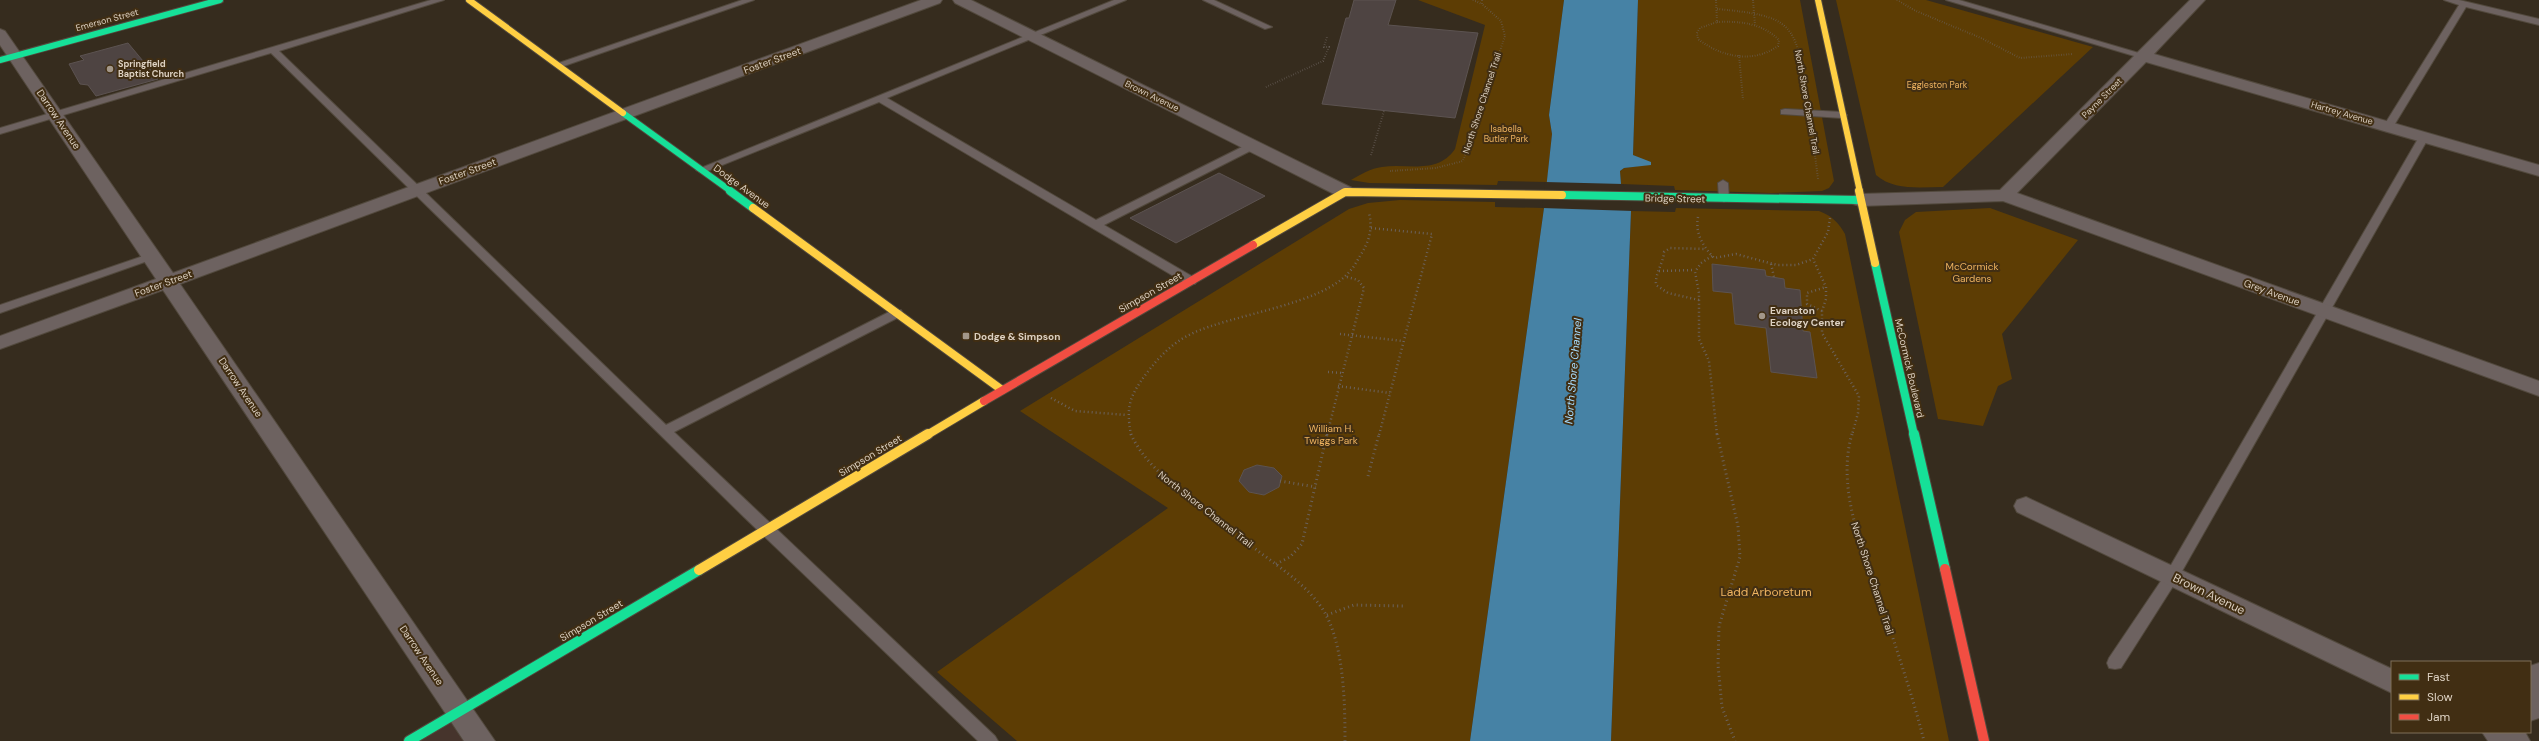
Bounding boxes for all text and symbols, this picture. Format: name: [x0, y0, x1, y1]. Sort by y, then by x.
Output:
street label: Emerson Street: [74, 6, 140, 34]
street label: Foster Street: [742, 44, 803, 77]
street label: North Shore Channel Trail: [1792, 49, 1822, 155]
street label: North Shore Channel Trail: [1460, 51, 1504, 155]
place label: Springfield Baptist Church: [118, 58, 185, 80]
marker: Springfield Baptist Church: [105, 64, 115, 74]
street label: Payne Street: [2079, 75, 2125, 121]
street label: Brown Avenue: [1123, 78, 1181, 114]
park label: Eggleston Park: [1907, 79, 1968, 91]
street label: Darrow Avenue: [34, 87, 84, 152]
street label: Hartrey Avenue: [2310, 98, 2374, 128]
park label: Isabella Butler Park: [1484, 123, 1529, 145]
street label: Foster Street: [437, 155, 498, 188]
street label: Dodge Avenue: [711, 162, 773, 211]
street label: Bridge Street: [1645, 191, 1705, 206]
park label: McCormick Gardens: [1946, 260, 1999, 285]
street label: Foster Street: [133, 267, 194, 300]
street label: Simpson Street: [1116, 269, 1184, 316]
street label: Grey Avenue: [2242, 276, 2302, 309]
place label: Evanston Ecology Center: [1770, 304, 1845, 329]
marker: Evanston Ecology Center: [1757, 311, 1767, 321]
water label: North Shore Channel: [1561, 317, 1585, 425]
street label: McCormick Boulevard: [1892, 317, 1927, 419]
place label: Dodge & Simpson: [974, 330, 1060, 343]
marker: Dodge & Simpson: [961, 331, 971, 341]
street label: Darrow Avenue: [216, 355, 266, 420]
park label: William H. Twiggs Park: [1304, 422, 1358, 447]
street label: Simpson Street: [836, 432, 904, 479]
street label: North Shore Channel Trail: [1155, 468, 1256, 551]
street label: North Shore Channel Trail: [1848, 520, 1897, 636]
street label: Brown Avenue: [2170, 570, 2248, 618]
park label: Ladd Arboretum: [1720, 584, 1812, 600]
street label: Simpson Street: [557, 597, 625, 644]
street label: Darrow Avenue: [397, 623, 447, 688]
legend: [2391, 661, 2531, 733]
text: Fast: [2427, 669, 2450, 685]
text: Slow: [2427, 689, 2453, 705]
text: Jam: [2427, 709, 2450, 725]

